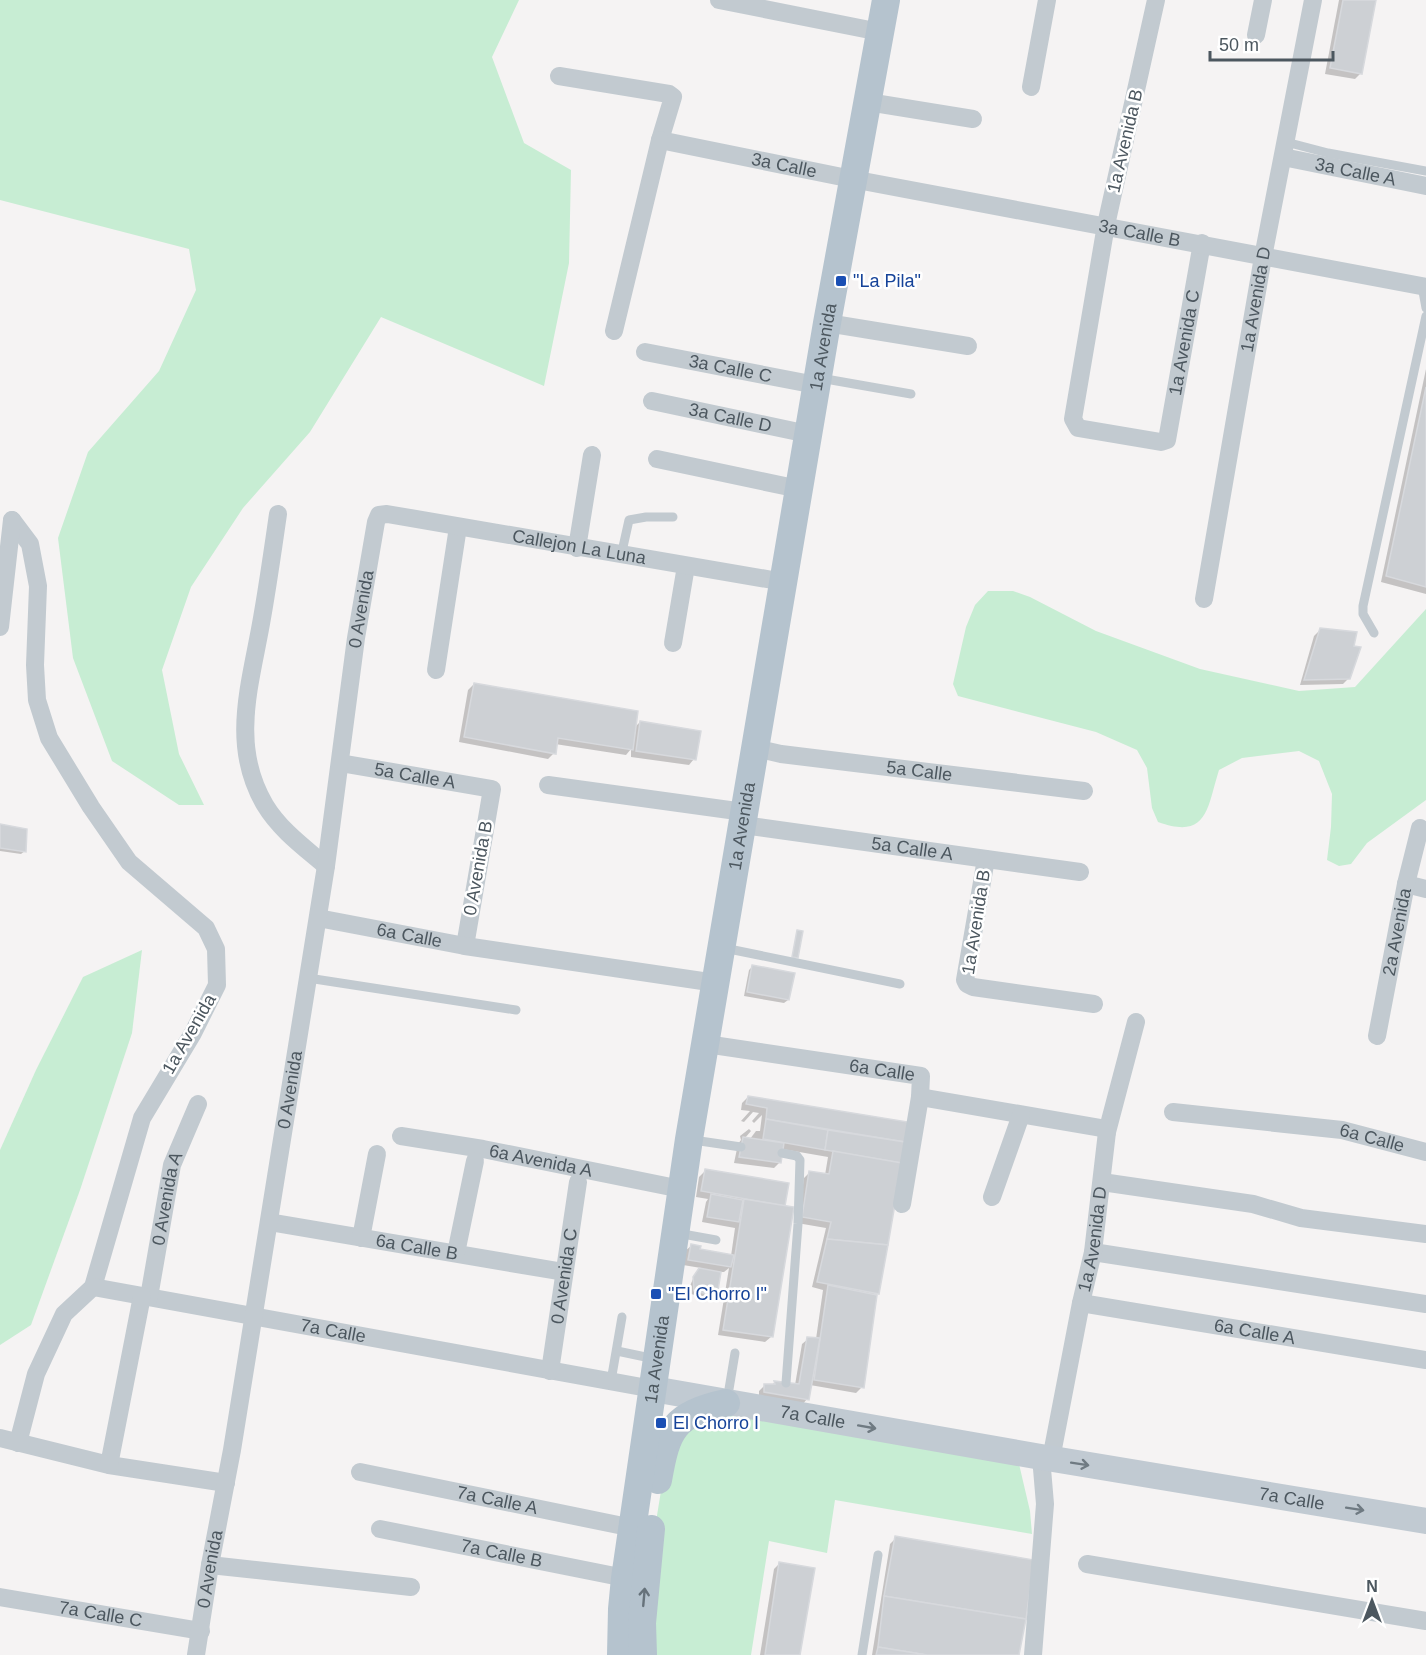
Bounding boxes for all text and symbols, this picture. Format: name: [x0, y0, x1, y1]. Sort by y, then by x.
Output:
scale bar: [1210, 24, 1333, 62]
text: 50 m: [1219, 35, 1259, 55]
street label: 1a Avenida B: [1103, 87, 1147, 195]
street label: 3a Calle: [750, 149, 818, 182]
street label: 3a Calle A: [1313, 154, 1398, 190]
street label: 3a Calle B: [1097, 216, 1182, 251]
street label: 1a Avenida D: [1237, 245, 1275, 354]
place label: "La Pila": [853, 271, 921, 291]
marker: "La Pila": [834, 274, 848, 288]
street label: 1a Avenida C: [1165, 288, 1203, 397]
street label: 1a Avenida: [806, 301, 841, 392]
street label: 3a Calle C: [687, 351, 774, 386]
street label: 3a Calle D: [687, 399, 773, 436]
street label: Callejon La Luna: [511, 526, 648, 568]
street label: 0 Avenida: [345, 568, 378, 649]
street label: 5a Calle: [885, 757, 953, 785]
street label: 5a Calle A: [373, 759, 457, 793]
street label: 1a Avenida: [725, 780, 759, 872]
street label: 0 Avenida B: [460, 819, 496, 917]
street label: 5a Calle A: [870, 833, 954, 864]
street label: 1a Avenida B: [958, 868, 994, 976]
street label: 2a Avenida: [1379, 885, 1415, 977]
street label: 6a Calle: [375, 919, 444, 951]
street label: 1a Avenida: [158, 990, 220, 1077]
street label: 0 Avenida: [274, 1048, 306, 1130]
street label: 6a Calle: [848, 1055, 916, 1085]
street label: 6a Calle: [1338, 1120, 1407, 1156]
street label: 6a Avenida A: [487, 1140, 594, 1181]
street label: 0 Avenida A: [148, 1149, 186, 1247]
street label: 1a Avenida D: [1074, 1185, 1111, 1294]
street label: 0 Avenida C: [547, 1227, 581, 1325]
street label: 6a Calle B: [374, 1230, 460, 1264]
place label: "El Chorro I": [668, 1284, 767, 1304]
marker: "El Chorro I": [649, 1287, 663, 1301]
street label: 1a Avenida: [641, 1313, 673, 1405]
street label: 7a Calle: [299, 1315, 367, 1346]
street label: 6a Calle A: [1213, 1315, 1297, 1348]
street label: 7a Calle: [778, 1401, 847, 1433]
place label: El Chorro I: [673, 1413, 759, 1433]
marker: El Chorro I: [654, 1416, 668, 1430]
one-way arrow: [856, 1422, 876, 1433]
one-way arrow: [1069, 1458, 1089, 1469]
street label: 7a Calle A: [455, 1482, 539, 1518]
street label: 7a Calle: [1257, 1483, 1326, 1514]
one-way arrow: [1344, 1504, 1364, 1515]
street label: 0 Avenida: [193, 1527, 227, 1609]
street label: 7a Calle B: [459, 1535, 544, 1571]
north arrow: [1342, 1571, 1402, 1631]
text: N: [1366, 1578, 1378, 1595]
one-way arrow: [639, 1587, 650, 1607]
street label: 7a Calle C: [57, 1597, 144, 1631]

